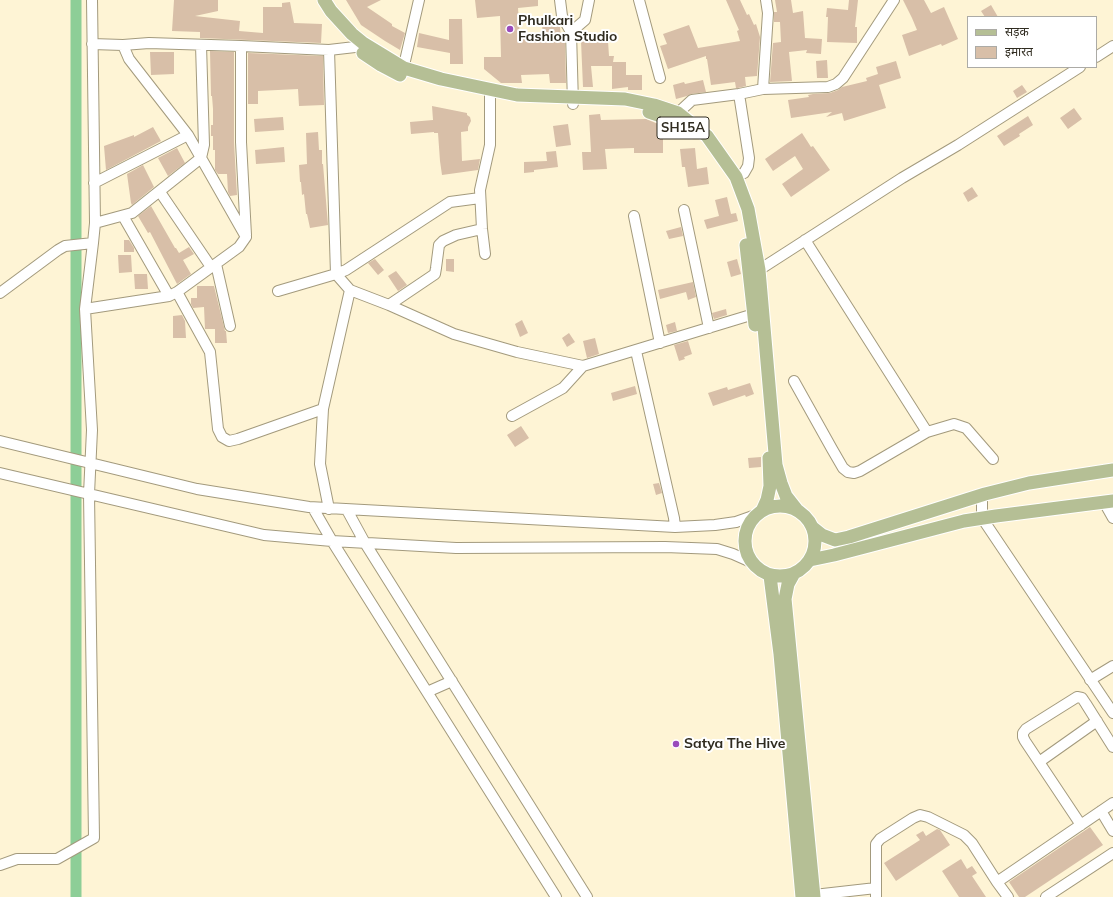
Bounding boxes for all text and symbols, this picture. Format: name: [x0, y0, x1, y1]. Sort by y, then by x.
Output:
place label: Phulkari Fashion Studio: [518, 13, 617, 46]
legend: [967, 16, 1097, 68]
marker: Phulkari Fashion Studio: [505, 24, 515, 34]
text: सड़क: [1005, 24, 1029, 39]
text: इमारत: [1005, 44, 1033, 59]
road number: SH15A: [657, 117, 709, 139]
place label: Satya The Hive: [684, 736, 785, 752]
marker: Satya The Hive: [671, 739, 681, 749]

